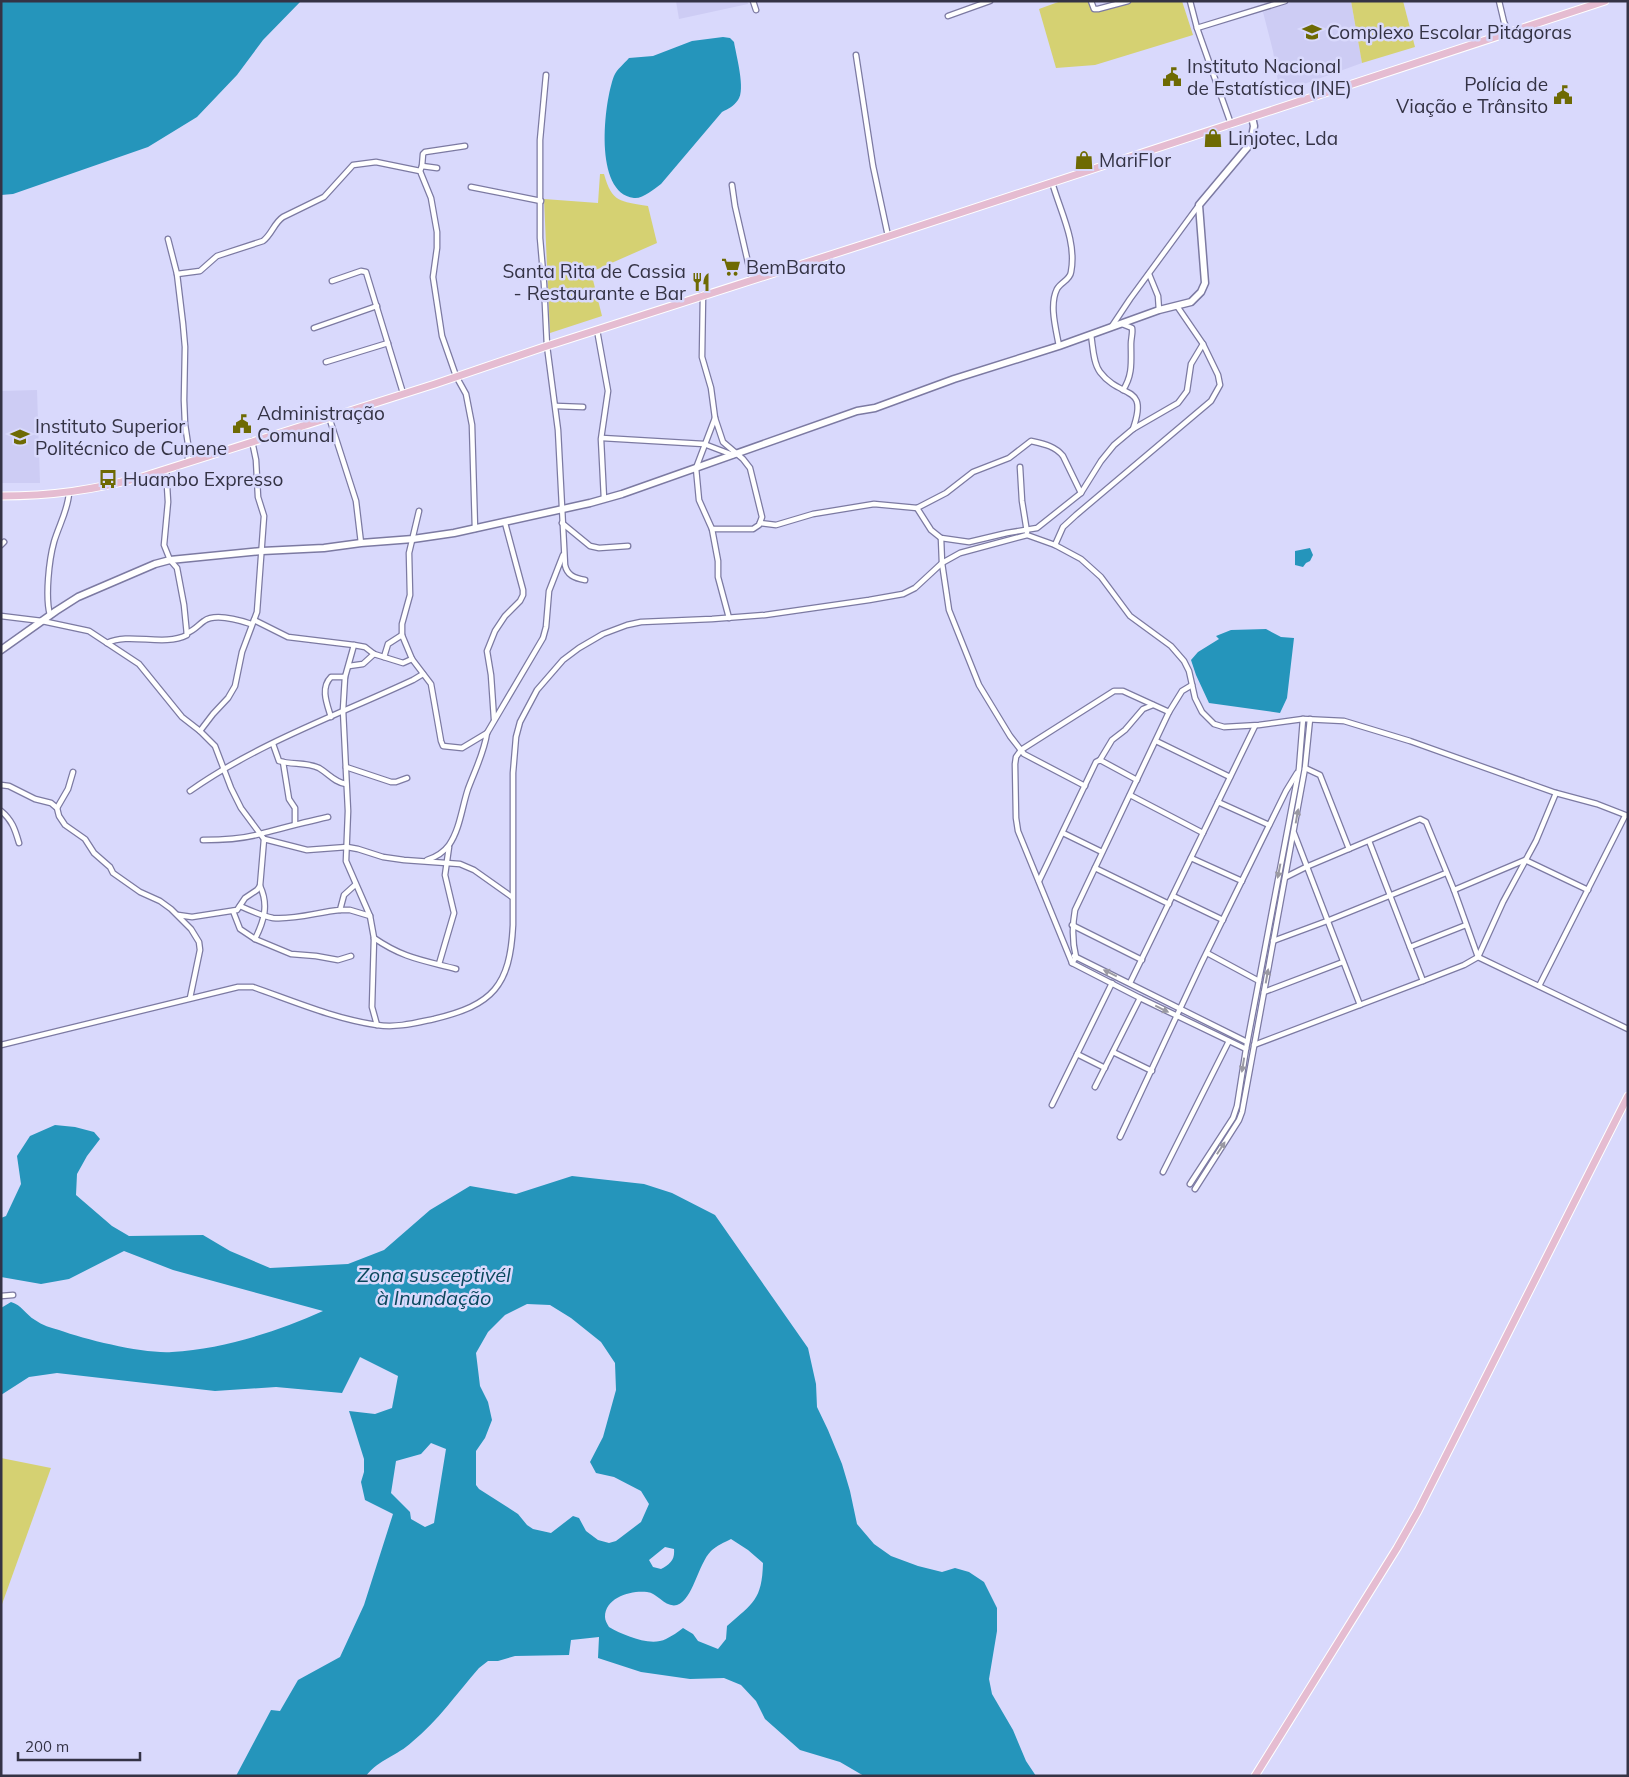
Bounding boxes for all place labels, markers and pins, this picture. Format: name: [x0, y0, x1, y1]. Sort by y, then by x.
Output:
place label: Complexo Escolar Pitágoras: [1327, 20, 1572, 44]
school or university icon: Complexo Escolar Pitágoras: [1301, 21, 1323, 43]
place label: Instituto Nacional de Estatística (INE): [1187, 54, 1352, 100]
public building icon: Instituto Nacional de Estatística (INE): [1161, 66, 1183, 88]
place label: Polícia de Viação e Trânsito: [1396, 72, 1548, 118]
public building icon: Polícia de Viação e Trânsito: [1552, 84, 1574, 106]
place label: Linjotec, Lda: [1228, 126, 1338, 150]
shop icon: Linjotec, Lda: [1202, 127, 1224, 149]
place label: MariFlor: [1099, 148, 1171, 172]
shop icon: MariFlor: [1073, 149, 1095, 171]
place label: BemBarato: [746, 255, 846, 279]
supermarket icon: BemBarato: [720, 256, 742, 278]
place label: Santa Rita de Cassia - Restaurante e Bar: [502, 259, 686, 305]
restaurant icon: Santa Rita de Cassia - Restaurante e Bar: [690, 271, 712, 293]
place label: Administração Comunal: [257, 401, 385, 447]
public building icon: Administração Comunal: [231, 413, 253, 435]
place label: Instituto Superior Politécnico de Cunene: [35, 414, 227, 460]
school or university icon: Instituto Superior Politécnico de Cunene: [9, 426, 31, 448]
place label: Huambo Expresso: [123, 467, 283, 491]
bus stop icon: Huambo Expresso: [97, 468, 119, 490]

